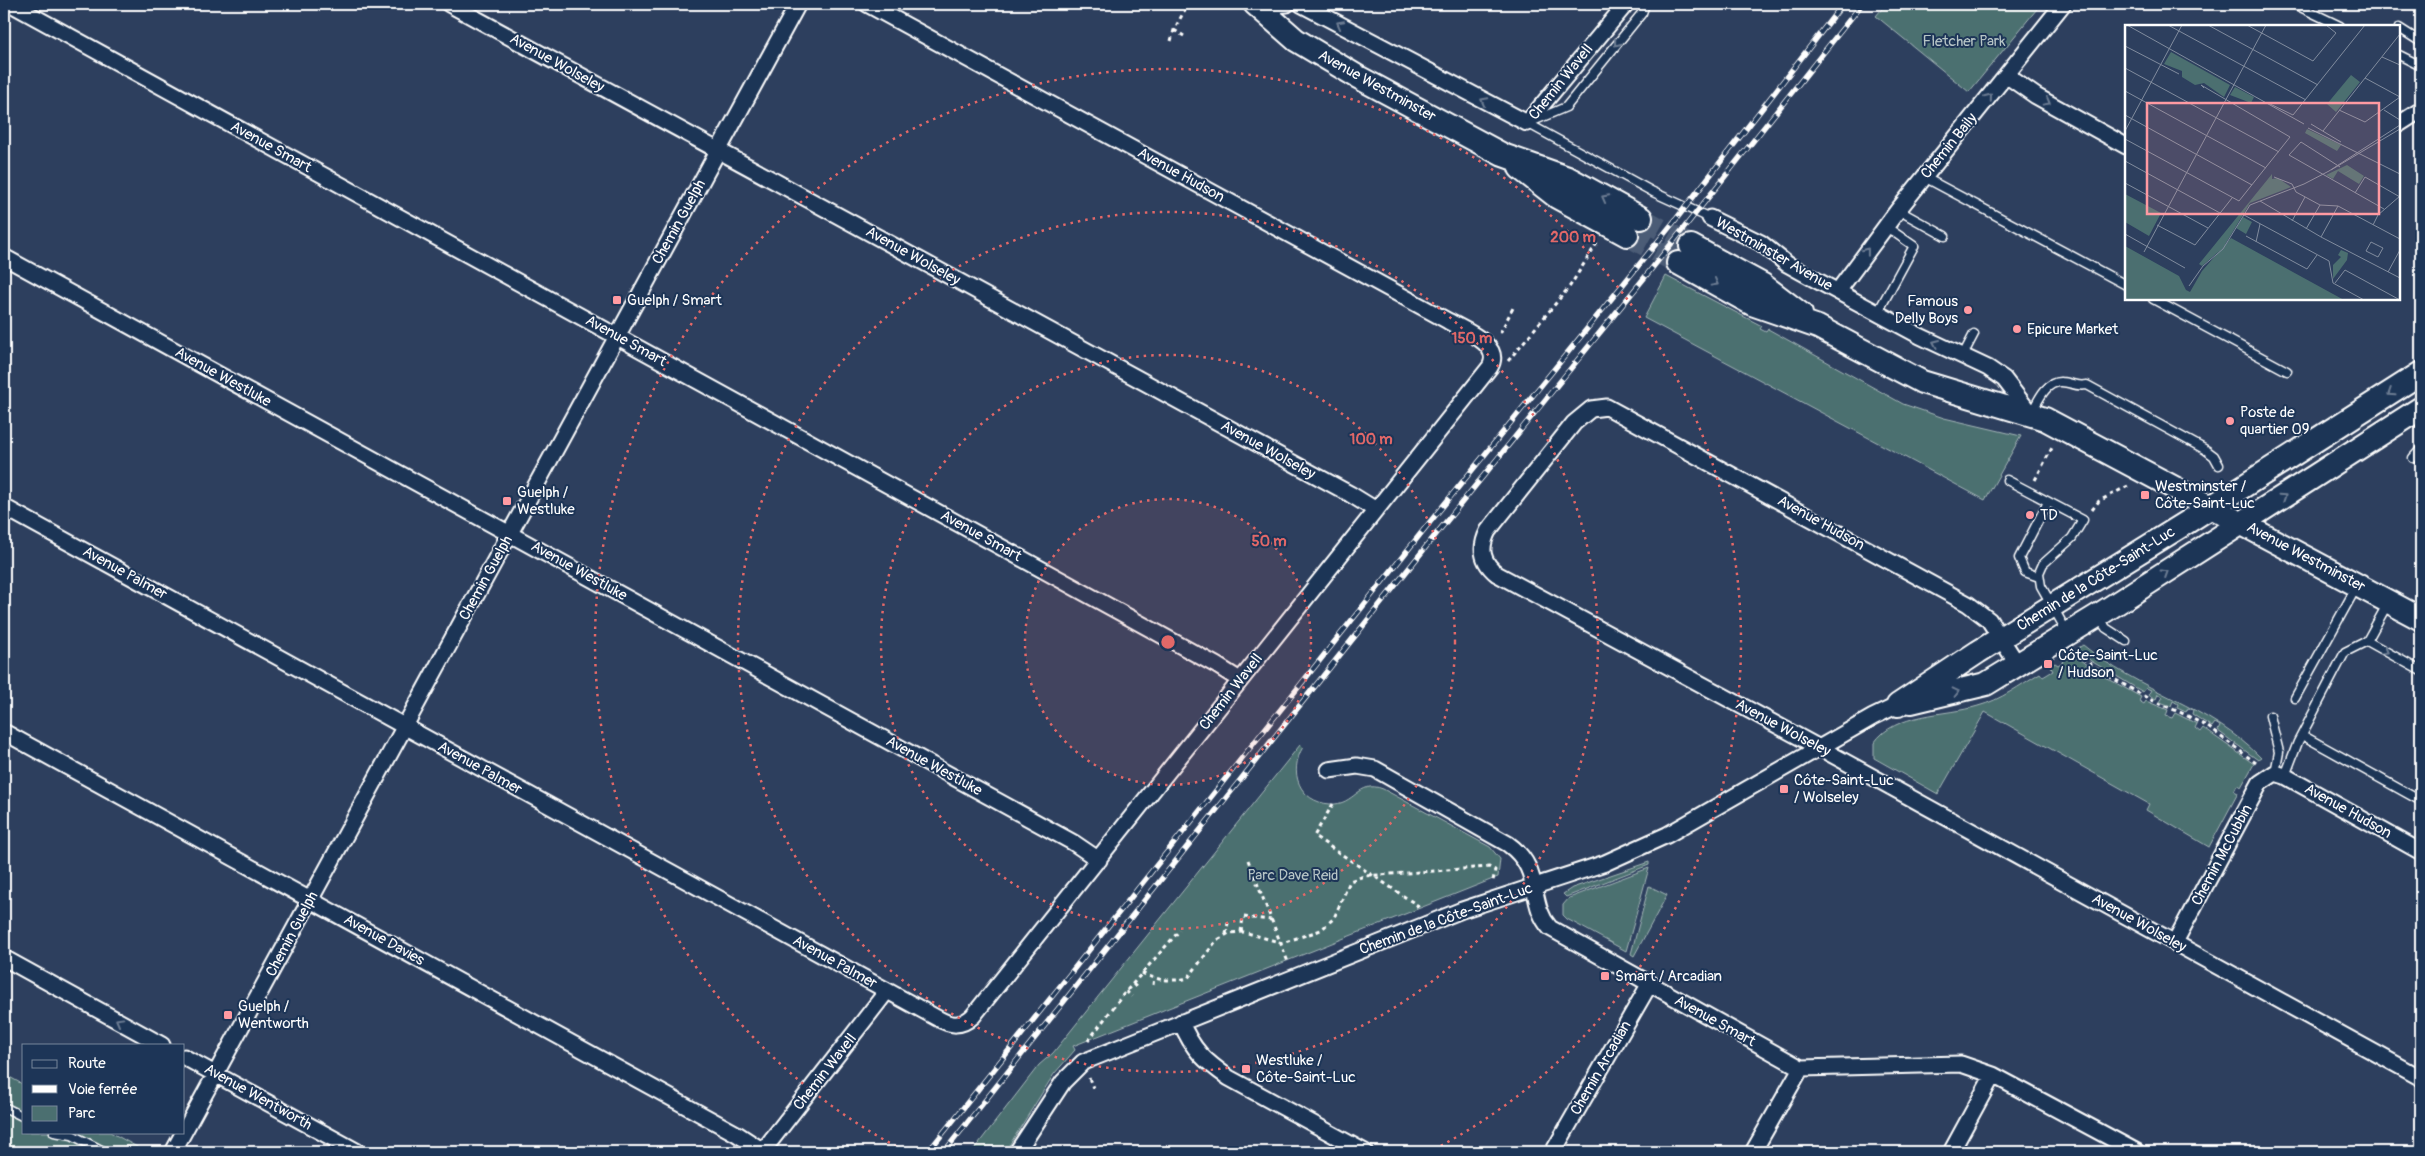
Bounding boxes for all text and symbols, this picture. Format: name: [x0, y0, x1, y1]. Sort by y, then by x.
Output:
one-way arrow: [1337, 20, 1346, 30]
inset map: [2125, 25, 2400, 300]
street label: Avenue Wolseley: [506, 29, 608, 97]
park label: Fletcher Park: [1923, 32, 2006, 51]
one-way arrow: [1614, 38, 1623, 47]
street label: Chemin Wavell: [1525, 40, 1597, 124]
street label: Avenue Westminster: [1315, 46, 1440, 127]
one-way arrow: [1983, 93, 1992, 102]
one-way arrow: [2042, 96, 2051, 106]
one-way arrow: [1480, 97, 1489, 107]
street label: Chemin Baily: [1917, 109, 1982, 183]
street label: Avenue Smart: [227, 117, 316, 178]
street label: Avenue Hudson: [1134, 143, 1228, 207]
street label: Chemin Guelph: [648, 176, 710, 268]
one-way arrow: [1601, 194, 1610, 204]
street label: Westminster Avenue: [1712, 213, 1836, 295]
street label: Avenue Wolseley: [862, 222, 964, 290]
text: 200 m: [1550, 228, 1596, 247]
one-way arrow: [1860, 248, 1868, 257]
one-way arrow: [1709, 277, 1718, 287]
place label: Guelph / Smart: [627, 291, 723, 310]
place label: Famous Delly Boys: [1895, 292, 1958, 328]
marker: Guelph / Smart: [611, 294, 623, 306]
marker: Famous Delly Boys: [1962, 304, 1974, 316]
street label: Avenue Smart: [582, 311, 671, 372]
place label: Epicure Market: [2027, 320, 2119, 339]
marker: Epicure Market: [2011, 323, 2023, 335]
text: 150 m: [1452, 329, 1492, 348]
one-way arrow: [1932, 339, 1941, 350]
street label: Avenue Westluke: [172, 343, 275, 412]
one-way arrow: [2387, 386, 2396, 396]
place label: Poste de quartier 09: [2240, 403, 2310, 439]
marker: Poste de quartier 09: [2224, 415, 2236, 427]
street label: Avenue Wolseley: [1217, 416, 1319, 484]
text: 100 m: [1350, 430, 1392, 449]
place label: Westminster / Côte-Saint-Luc: [2155, 477, 2255, 513]
place label: Guelph / Westluke: [517, 483, 575, 519]
marker: Westminster / Côte-Saint-Luc: [2139, 489, 2151, 501]
street label: Avenue Hudson: [1774, 491, 1868, 555]
one-way arrow: [2278, 493, 2287, 503]
marker: Guelph / Westluke: [501, 495, 513, 507]
street label: Avenue Smart: [937, 506, 1026, 567]
place label: TD: [2040, 506, 2058, 525]
marker: TD: [2024, 509, 2036, 521]
street label: Avenue Westminster: [2243, 518, 2369, 597]
street label: Chemin de la Côte-Saint-Luc: [2013, 522, 2179, 636]
street label: Chemin Guelph: [455, 532, 517, 624]
text: 50 m: [1252, 532, 1286, 551]
street label: Avenue Westluke: [528, 537, 631, 606]
street label: Avenue Palmer: [79, 542, 171, 604]
one-way arrow: [2160, 569, 2169, 579]
centre of rings: [1159, 633, 1177, 651]
one-way arrow: [2379, 645, 2388, 655]
place label: Côte-Saint-Luc / Hudson: [2058, 646, 2158, 682]
street label: Chemin Wavell: [1195, 650, 1267, 734]
marker: Côte-Saint-Luc / Hudson: [2042, 658, 2054, 670]
one-way arrow: [1952, 688, 1960, 698]
street label: Avenue Wolseley: [1732, 695, 1834, 761]
street label: Avenue Westluke: [883, 732, 986, 801]
street label: Avenue Palmer: [434, 737, 526, 799]
place label: Côte-Saint-Luc / Wolseley: [1794, 771, 1894, 807]
street label: Avenue Hudson: [2301, 779, 2395, 843]
marker: Côte-Saint-Luc / Wolseley: [1778, 783, 1790, 795]
street label: Chemin McCubbin: [2187, 801, 2257, 909]
park label: Parc Dave Reid: [1248, 866, 1338, 885]
street label: Chemin de la Côte-Saint-Luc: [1357, 879, 1536, 959]
street label: Chemin Guelph: [262, 888, 322, 980]
street label: Avenue Wolseley: [2088, 889, 2190, 957]
street label: Avenue Davies: [340, 910, 428, 970]
street label: Avenue Palmer: [789, 931, 881, 993]
place label: Smart / Arcadian: [1615, 967, 1722, 986]
marker: Smart / Arcadian: [1599, 970, 1611, 982]
street label: Avenue Smart: [1671, 991, 1760, 1052]
place label: Guelph / Wentworth: [238, 997, 309, 1033]
marker: Guelph / Wentworth: [222, 1009, 234, 1021]
one-way arrow: [115, 1017, 124, 1027]
street label: Chemin Arcadian: [1566, 1017, 1636, 1119]
street label: Chemin Wavell: [789, 1030, 861, 1114]
legend: [22, 1044, 185, 1134]
place label: Westluke / Côte-Saint-Luc: [1256, 1051, 1356, 1087]
text: Route: [68, 1054, 106, 1073]
street label: Avenue Wentworth: [201, 1060, 315, 1134]
marker: Westluke / Côte-Saint-Luc: [1240, 1063, 1252, 1075]
text: Voie ferrée: [68, 1080, 138, 1099]
text: Parc: [68, 1104, 96, 1123]

